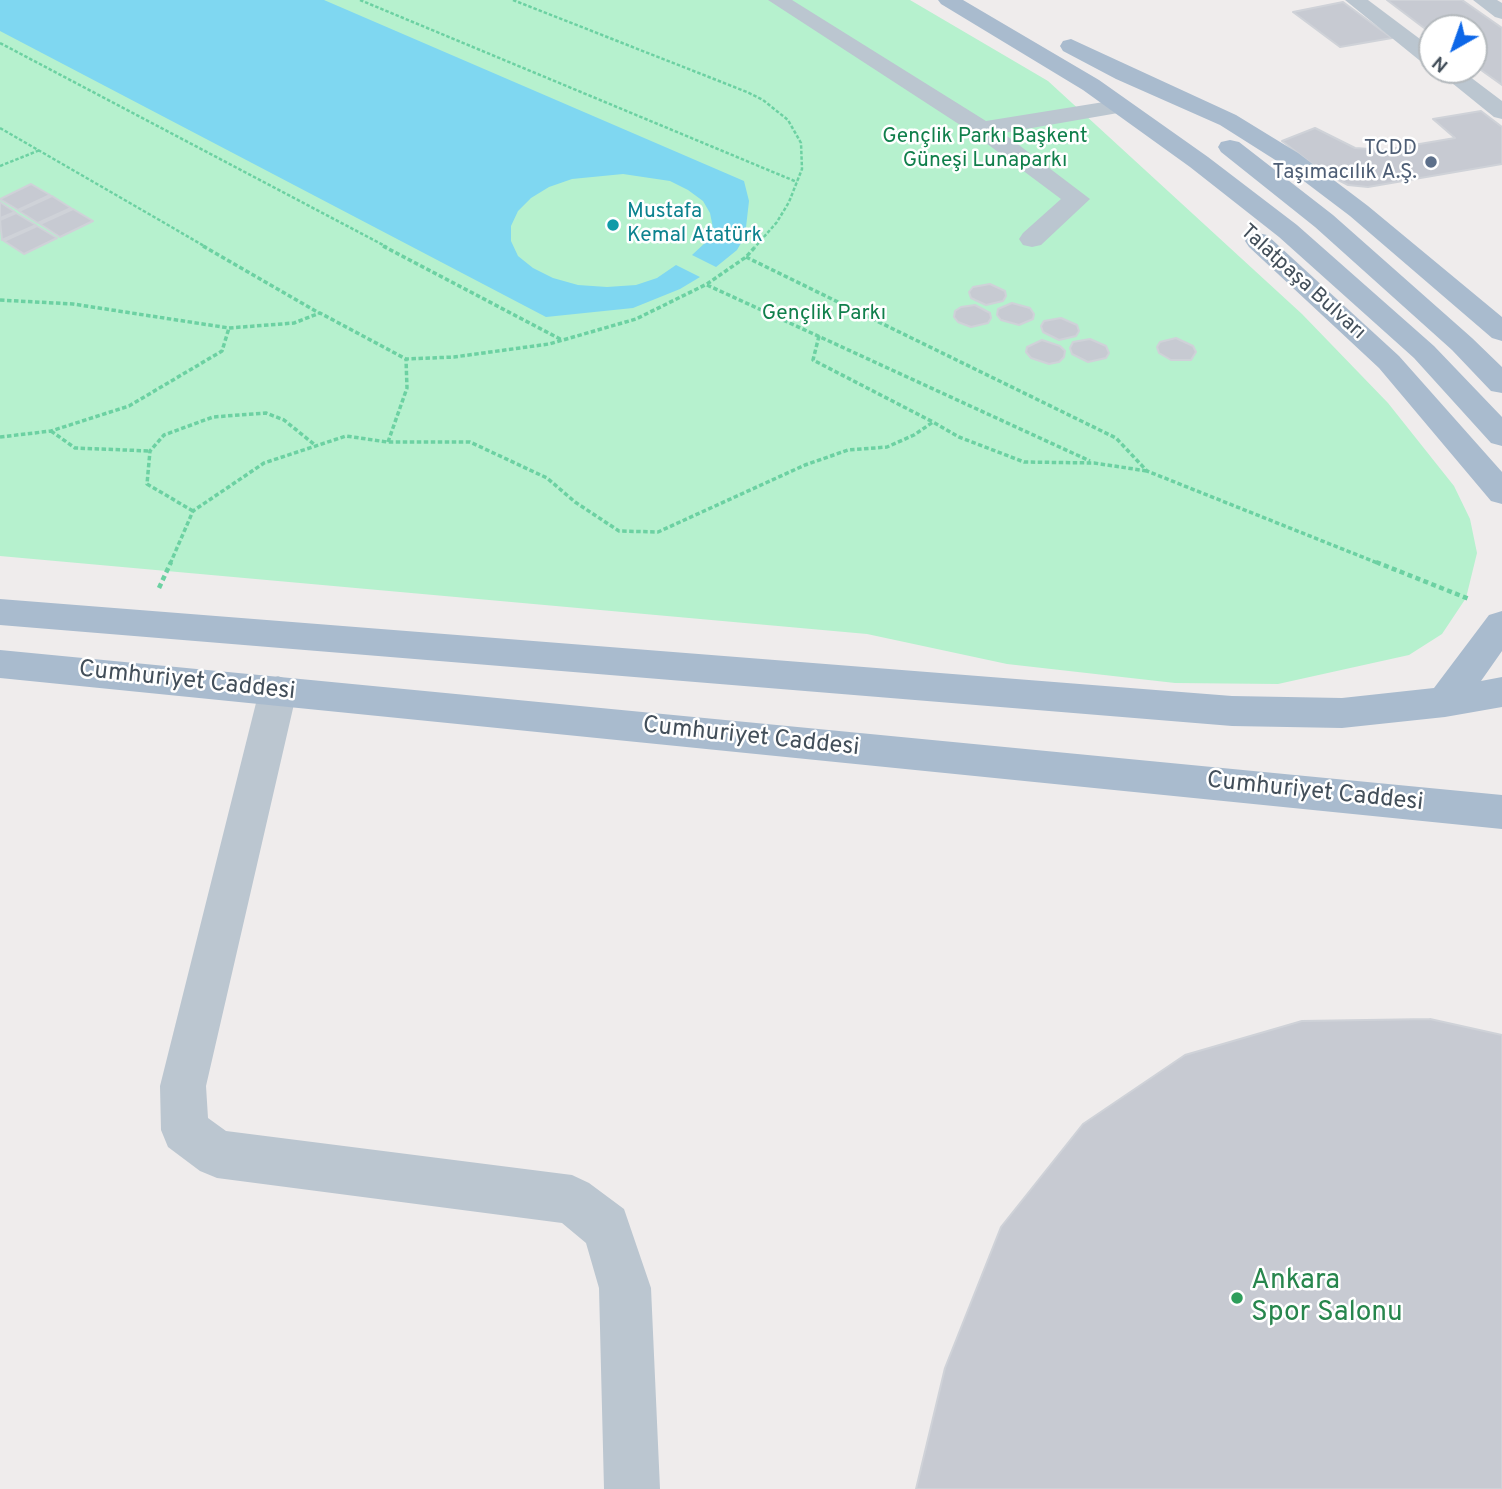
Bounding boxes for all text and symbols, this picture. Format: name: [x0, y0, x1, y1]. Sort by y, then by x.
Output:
north arrow: [1418, 14, 1488, 84]
text: N: [1428, 50, 1454, 77]
park label: Gençlik Parkı Başkent Güneşi Lunaparkı: [882, 125, 1088, 175]
place label: TCDD Taşımacılık A.Ş.: [1272, 137, 1417, 187]
marker: TCDD Taşımacılık A.Ş.: [1423, 154, 1439, 170]
place label: Mustafa Kemal Atatürk: [627, 200, 763, 250]
marker: Mustafa Kemal Atatürk: [605, 217, 621, 233]
street label: Talatpaşa Bulvarı: [1234, 220, 1370, 346]
park label: Gençlik Parkı: [762, 302, 886, 328]
street label: Cumhuriyet Caddesi: [77, 656, 297, 708]
street label: Cumhuriyet Caddesi: [641, 712, 861, 764]
street label: Cumhuriyet Caddesi: [1205, 767, 1425, 819]
place label: Ankara Spor Salonu: [1251, 1265, 1403, 1331]
marker: Ankara Spor Salonu: [1229, 1290, 1245, 1306]

